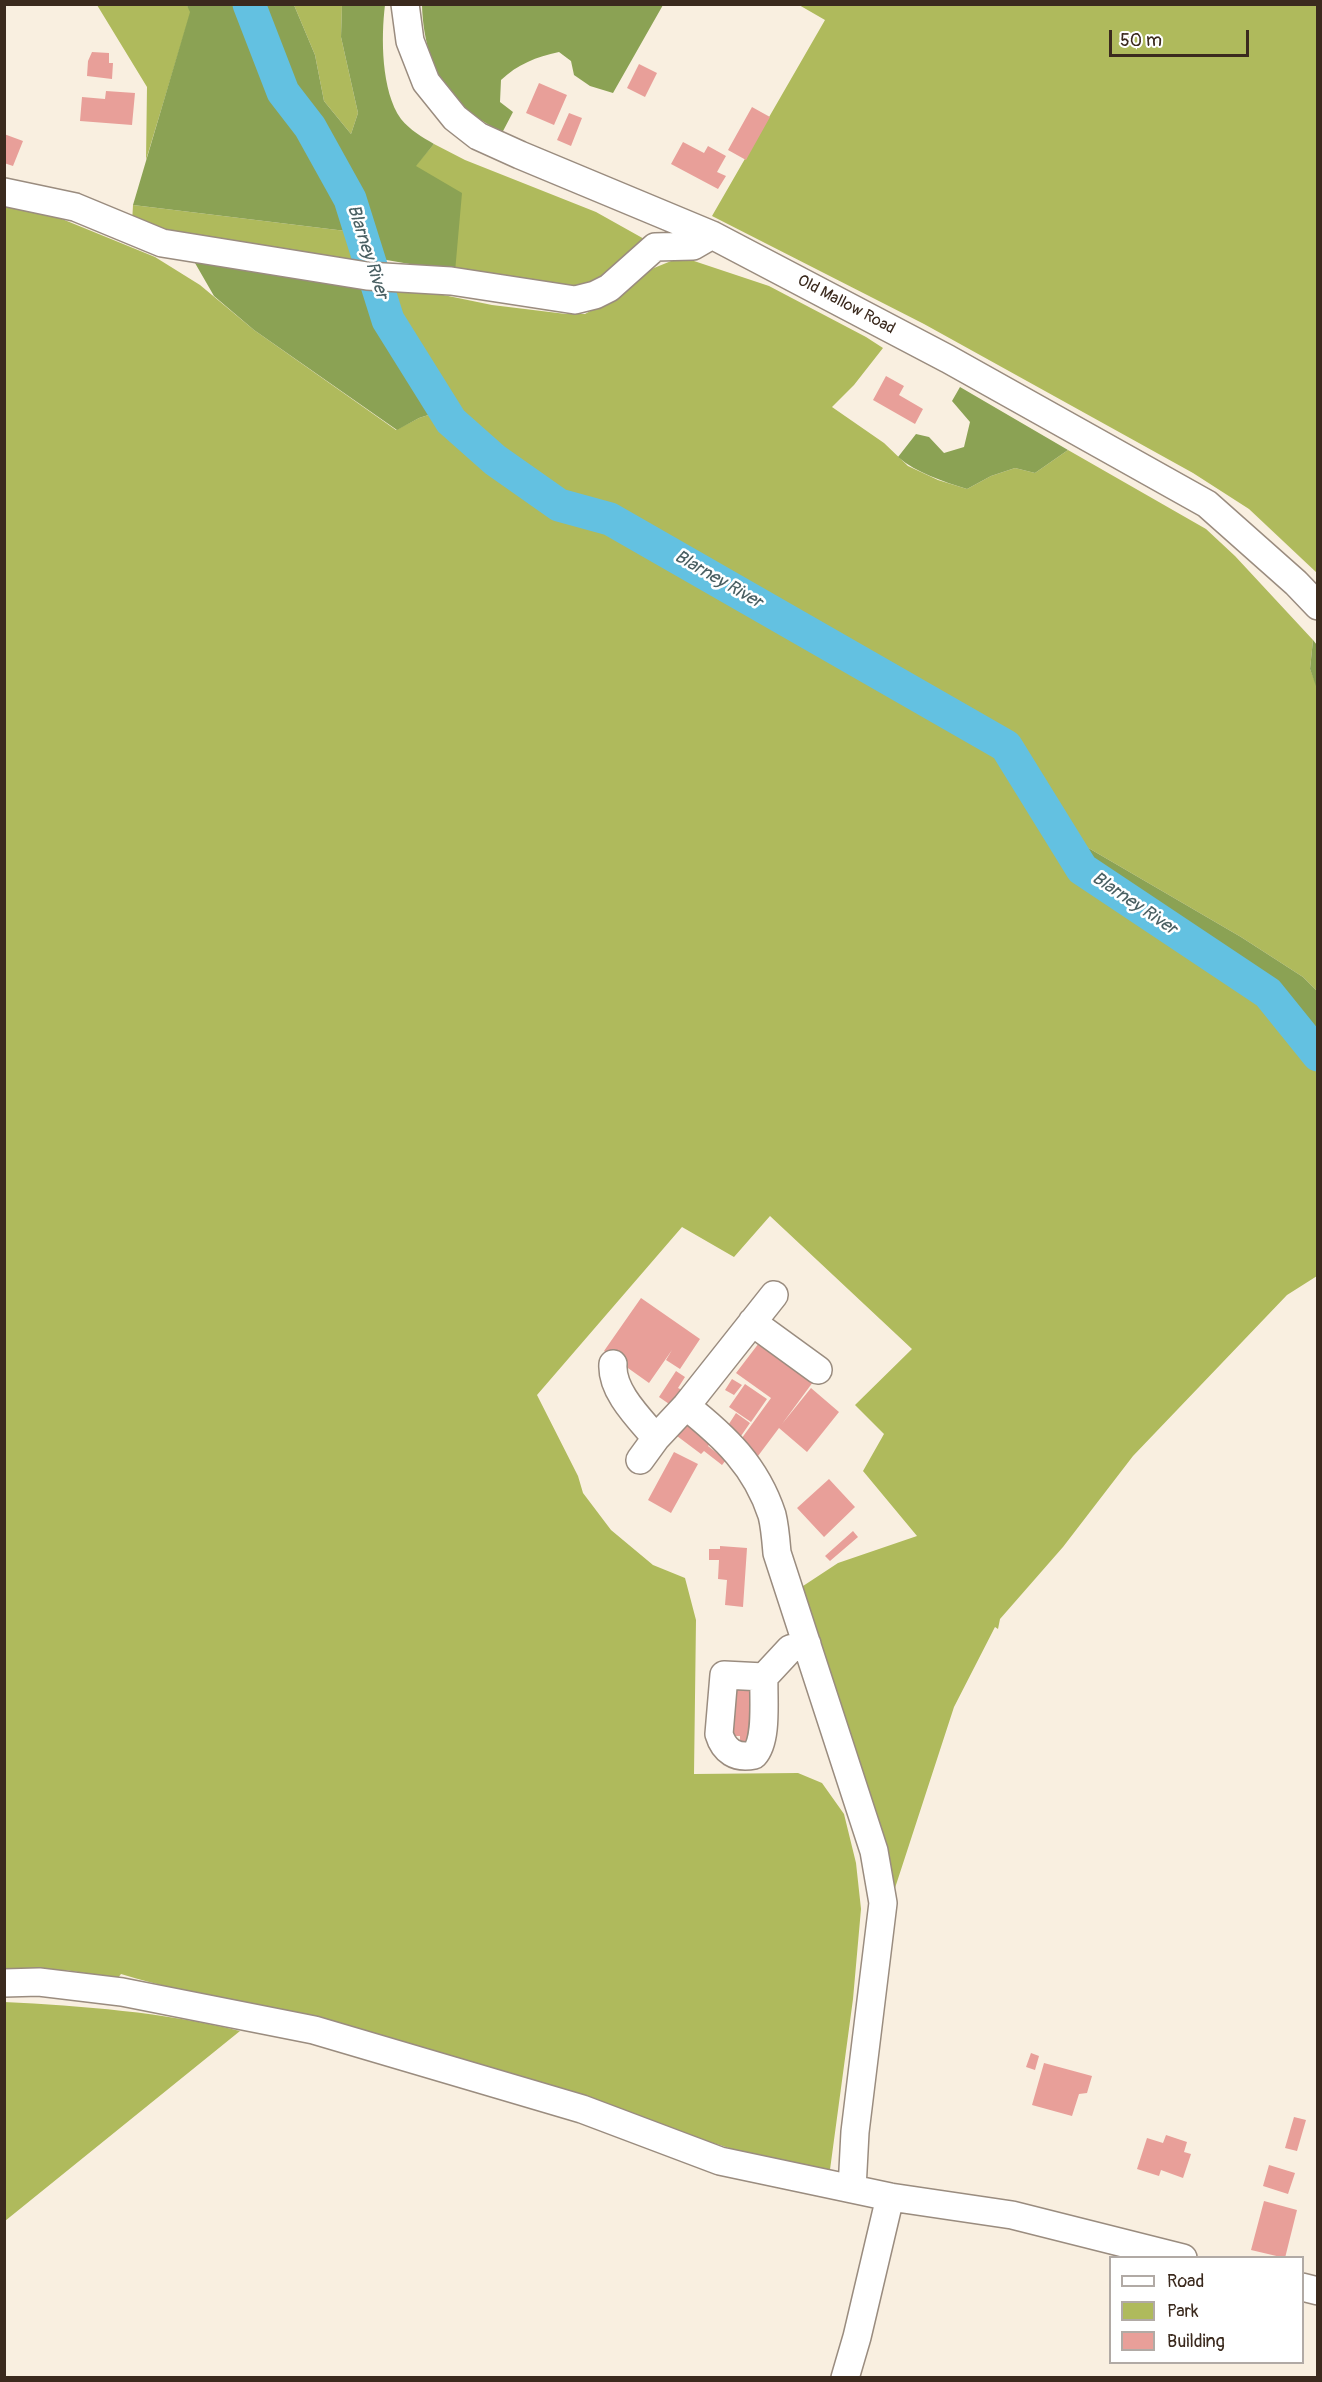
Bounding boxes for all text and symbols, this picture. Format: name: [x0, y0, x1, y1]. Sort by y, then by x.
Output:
scale bar: [1112, 18, 1252, 56]
text: 50 m: [1120, 29, 1162, 52]
water label: Blarney River: [342, 202, 392, 302]
street label: Old Mallow Road: [794, 271, 898, 339]
water label: Blarney River: [670, 546, 766, 614]
water label: Blarney River: [1088, 868, 1180, 940]
legend: [1109, 2256, 1304, 2364]
text: Road: [1167, 2270, 1204, 2293]
text: Park: [1167, 2300, 1199, 2323]
text: Building: [1167, 2330, 1225, 2353]

